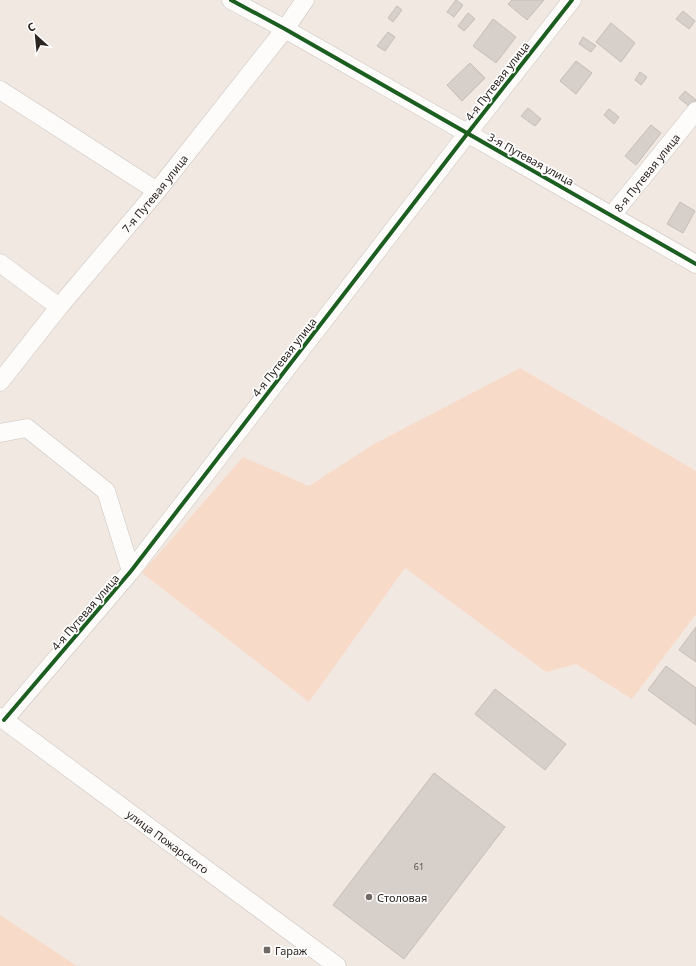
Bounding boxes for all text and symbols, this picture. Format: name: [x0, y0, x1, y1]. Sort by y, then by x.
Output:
north arrow: [16, 16, 56, 56]
text: С: [25, 18, 38, 35]
street label: 4-я Путевая улица: [461, 38, 533, 124]
street label: 3-я Путевая улица: [485, 129, 577, 189]
street label: 8-я Путевая улица: [610, 130, 683, 215]
street label: 7-я Путевая улица: [118, 151, 191, 235]
street label: 4-я Путевая улица: [248, 314, 320, 400]
street label: 4-я Путевая улица: [48, 571, 122, 653]
street label: улица Пожарского: [124, 806, 212, 876]
house number: 61: [414, 860, 424, 873]
place label: Столовая: [377, 890, 427, 905]
marker: Столовая: [364, 892, 374, 902]
place label: Гараж: [275, 943, 308, 958]
marker: Гараж: [262, 945, 272, 955]

